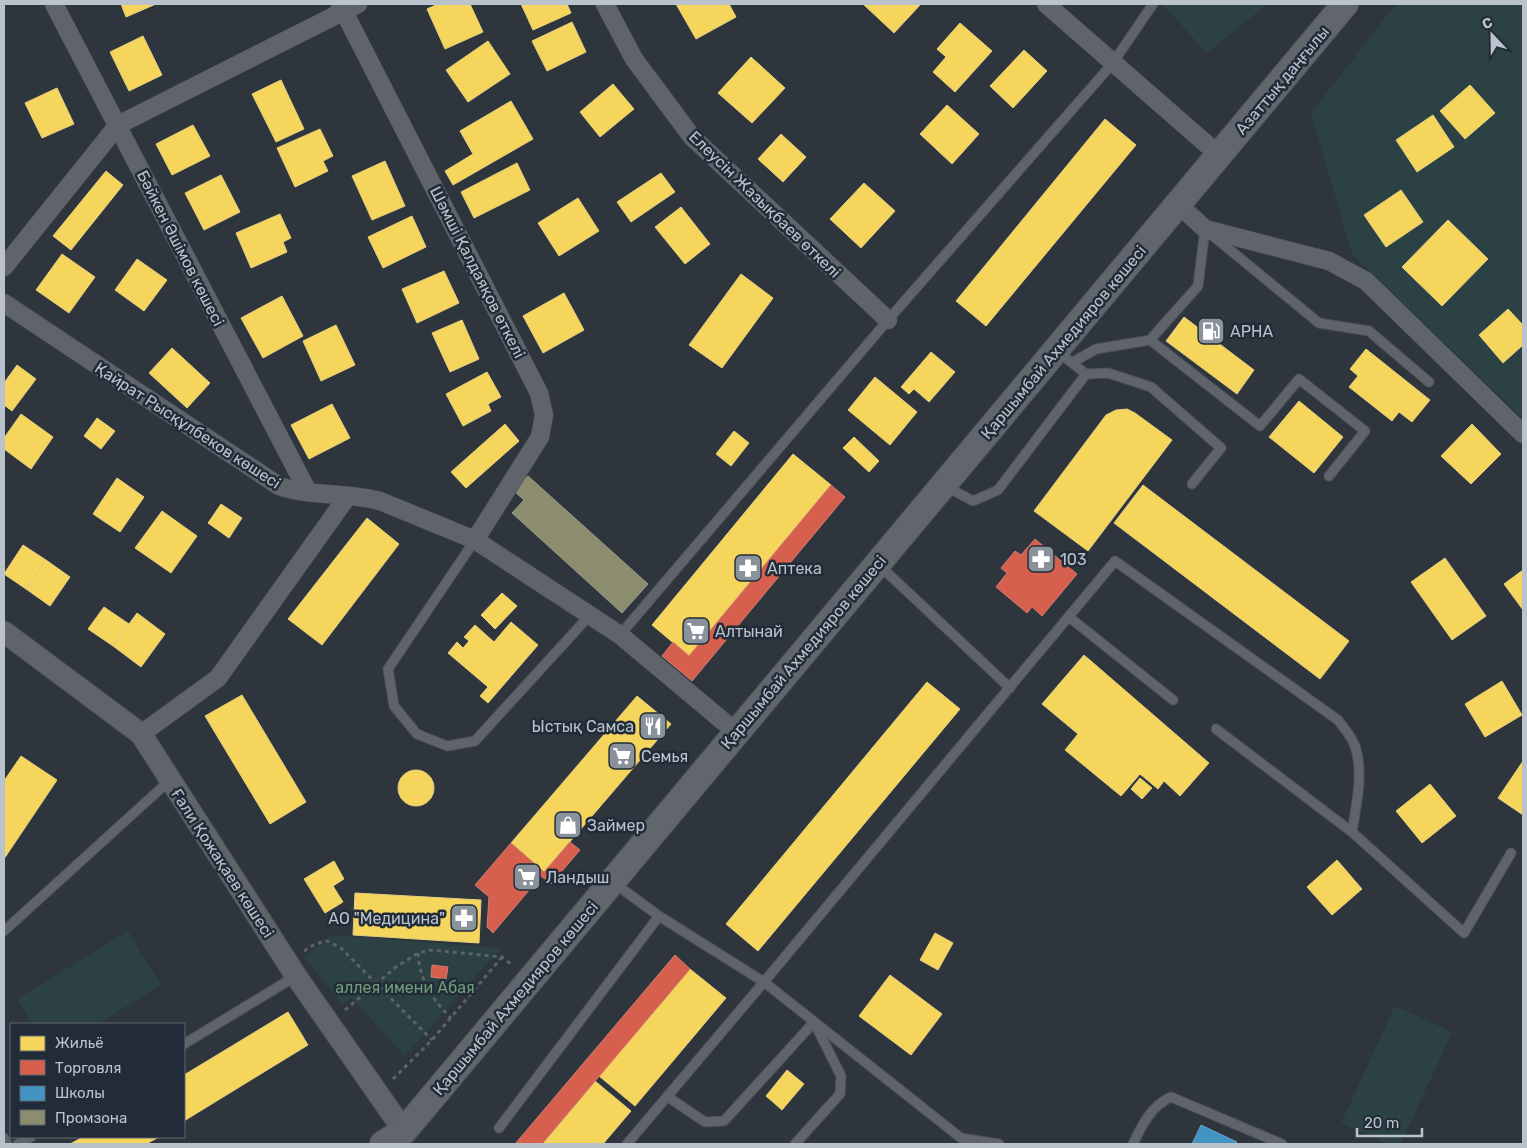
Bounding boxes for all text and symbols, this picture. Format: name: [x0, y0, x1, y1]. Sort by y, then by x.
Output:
north arrow: [1467, 10, 1517, 60]
text: С: [1480, 14, 1495, 33]
street label: Азаттық даңғылы: [1232, 22, 1333, 138]
street label: Елеусін Жазықбаев өткелі: [685, 127, 844, 282]
street label: Бәйкен Әшімов көшесі: [133, 167, 228, 329]
street label: Шәмші Қалдаяқов өткелі: [426, 183, 529, 361]
street label: Қаршымбай Ахмедияров көшесі: [977, 242, 1150, 443]
fuel station icon: АРНА: [1196, 316, 1226, 346]
place label: АРНА: [1230, 322, 1273, 341]
street label: Қайрат Рысқұлбеков көшесі: [91, 358, 284, 493]
pharmacy icon: 103: [1026, 544, 1056, 574]
place label: 103: [1060, 550, 1087, 569]
street label: Қаршымбай Ахмедияров көшесі: [717, 552, 890, 753]
pharmacy icon: Аптека: [733, 553, 763, 583]
place label: Аптека: [767, 559, 822, 578]
supermarket icon: Алтынай: [681, 616, 711, 646]
place label: Алтынай: [715, 622, 783, 641]
restaurant icon: Ыстық Самса: [638, 711, 668, 741]
place label: Ыстық Самса: [532, 717, 634, 736]
supermarket icon: Семья: [607, 741, 637, 771]
place label: Семья: [641, 747, 688, 766]
street label: Ғали Қожақаев көшесі: [167, 785, 278, 941]
shop icon: Займер: [553, 810, 583, 840]
place label: Займер: [587, 816, 645, 835]
supermarket icon: Ландыш: [512, 862, 542, 892]
place label: Ландыш: [546, 868, 609, 887]
street label: Қаршымбай Ахмедияров көшесі: [429, 898, 602, 1099]
pharmacy icon: АО "Медицина": [449, 903, 479, 933]
place label: АО "Медицина": [328, 909, 445, 928]
park label: аллея имени Абая: [335, 978, 475, 997]
legend: [10, 1023, 185, 1138]
text: Жильё: [55, 1034, 104, 1052]
text: Торговля: [55, 1059, 121, 1077]
text: Школы: [55, 1084, 105, 1102]
scale bar: [1357, 1106, 1422, 1138]
text: Промзона: [55, 1109, 127, 1127]
text: 20 m: [1364, 1114, 1399, 1132]

